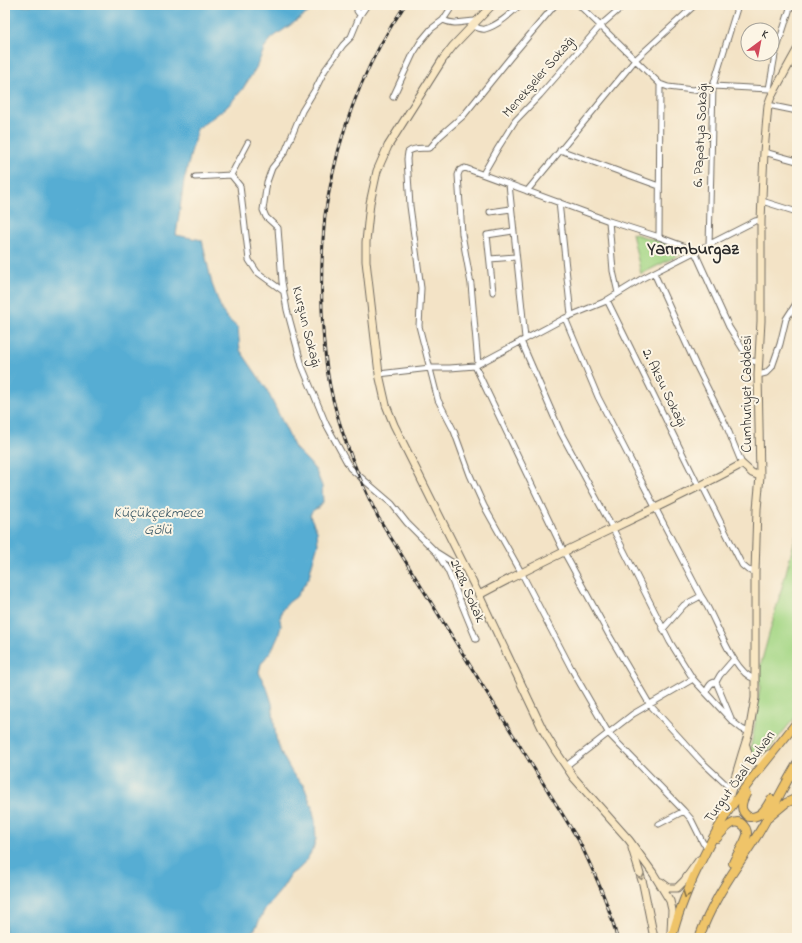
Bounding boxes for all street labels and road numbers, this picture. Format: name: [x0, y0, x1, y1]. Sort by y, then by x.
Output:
street label: Menekşeler Sokağı: [498, 32, 581, 123]
street label: 6. Papatya Sokağı: [688, 82, 715, 188]
street label: Kurşun Sokağı: [285, 284, 326, 370]
street label: Cumhuriyet Caddesi: [737, 335, 759, 453]
street label: 2. Aksu Sokağı: [635, 345, 692, 431]
street label: 2428. Sokak: [444, 556, 491, 627]
street label: Turgut Özal Bulvarı: [699, 726, 782, 828]

